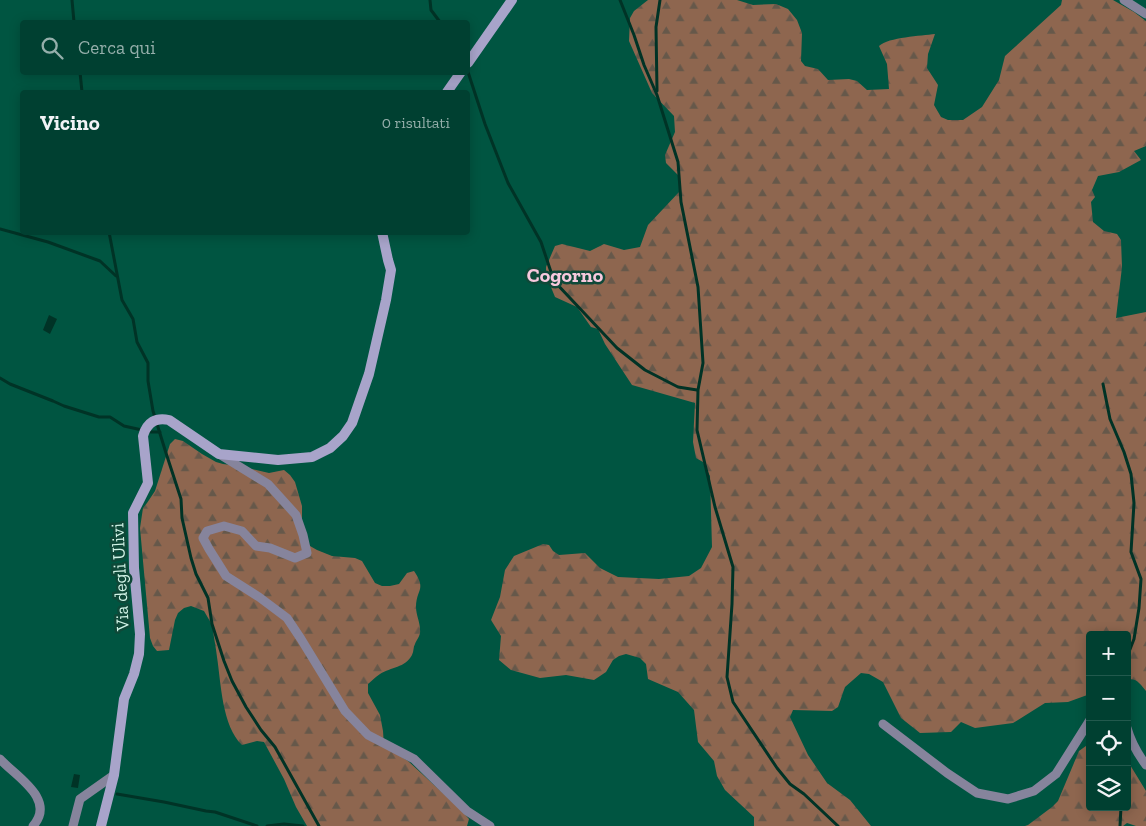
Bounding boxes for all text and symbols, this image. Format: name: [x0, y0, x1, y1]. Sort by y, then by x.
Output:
search box: [20, 20, 470, 75]
icon: search: [38, 34, 66, 62]
text: Cerca qui: [78, 36, 156, 59]
text: Vicino: [40, 110, 100, 135]
text: 0 risultati: [382, 113, 450, 132]
district label: Cogorno: [527, 263, 604, 287]
street label: Via degli Ulivi: [106, 523, 134, 632]
map controls: [1086, 631, 1131, 811]
button: +: [1086, 631, 1131, 676]
button: −: [1086, 676, 1131, 721]
button: locate: [1086, 721, 1131, 766]
button: layers: [1086, 766, 1131, 811]

